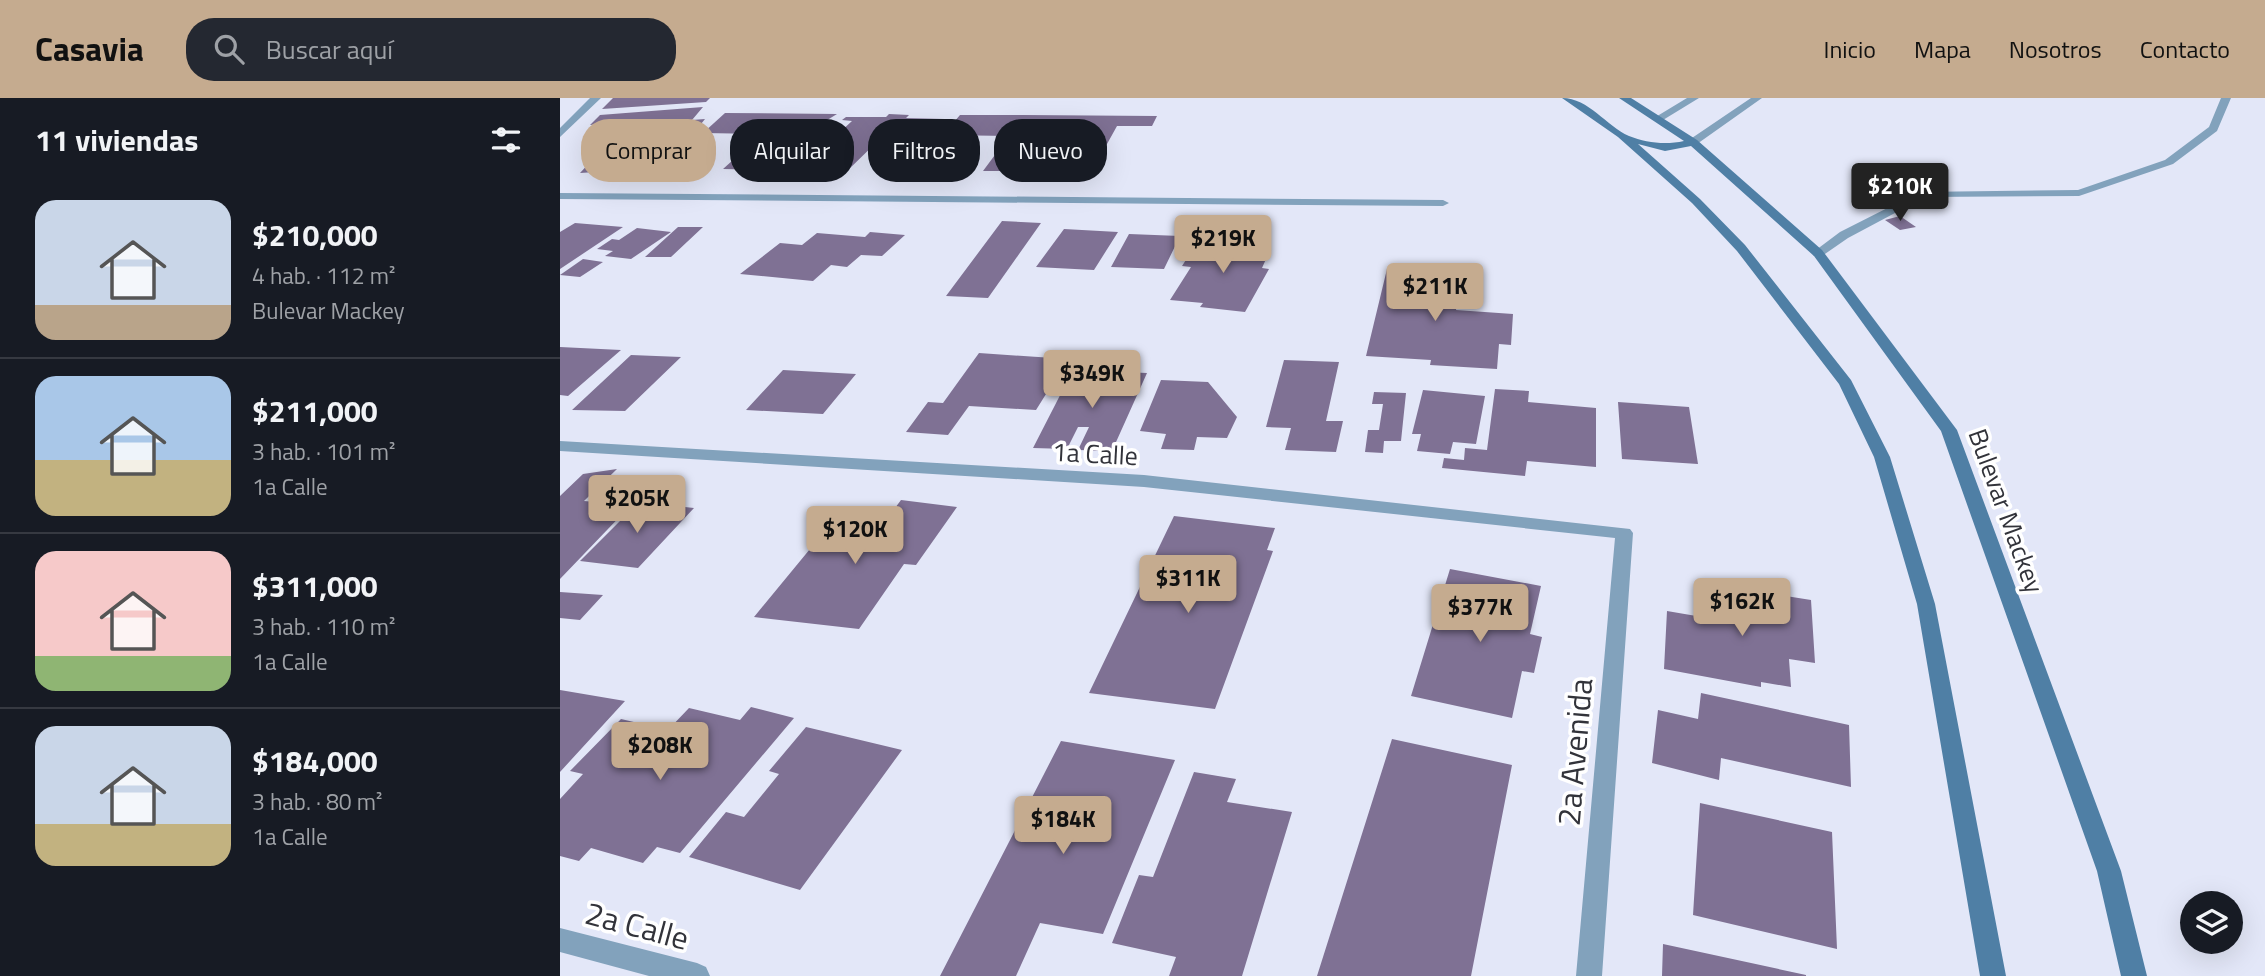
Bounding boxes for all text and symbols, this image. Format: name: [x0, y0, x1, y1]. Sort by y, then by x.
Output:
search box: [186, 18, 676, 81]
text: Casavia: [35, 24, 144, 74]
icon: search: [210, 30, 248, 68]
text: Buscar aquí: [266, 30, 393, 69]
text: Inicio: [1824, 31, 1876, 67]
text: Mapa: [1914, 31, 1971, 67]
text: Nosotros: [2009, 31, 2102, 67]
text: Contacto: [2140, 31, 2230, 67]
text: 11 viviendas: [35, 117, 198, 163]
chip: Comprar: [581, 119, 716, 182]
chip: Alquilar: [730, 119, 854, 182]
chip: Filtros: [868, 119, 980, 182]
chip: Nuevo: [994, 119, 1107, 182]
icon: filters: [487, 121, 525, 159]
pin: $210K: [1851, 164, 1949, 223]
text: $210K: [1867, 168, 1933, 203]
text: $210,000: [252, 212, 378, 258]
pin: $219K: [1174, 216, 1272, 275]
text: $219K: [1190, 220, 1256, 255]
icon: home: [91, 228, 175, 312]
text: 4 hab. · 112 m²: [252, 258, 395, 293]
pin: $211K: [1386, 264, 1484, 323]
text: $211K: [1402, 268, 1468, 303]
text: Bulevar Mackey: [252, 293, 405, 328]
pin: $349K: [1043, 350, 1141, 410]
text: $349K: [1059, 355, 1125, 390]
text: $211,000: [252, 388, 378, 434]
icon: home: [91, 404, 175, 488]
street label: Bulevar Mackey: [1959, 423, 2054, 599]
street label: 1a Calle: [1051, 432, 1139, 475]
text: 3 hab. · 101 m²: [252, 434, 395, 469]
text: 1a Calle: [252, 469, 328, 504]
pin: $205K: [588, 476, 686, 535]
text: $205K: [604, 480, 670, 515]
pin: $120K: [806, 506, 904, 566]
text: $120K: [822, 511, 888, 546]
pin: $311K: [1139, 556, 1237, 615]
text: $311K: [1155, 560, 1221, 595]
text: $311,000: [252, 563, 378, 609]
pin: $162K: [1693, 578, 1791, 638]
icon: home: [91, 579, 175, 663]
text: $162K: [1709, 583, 1775, 618]
pin: $377K: [1431, 584, 1529, 644]
text: $377K: [1447, 589, 1513, 624]
text: 3 hab. · 110 m²: [252, 609, 395, 644]
text: 1a Calle: [252, 644, 328, 679]
street label: 2a Avenida: [1544, 676, 1604, 828]
pin: $208K: [611, 722, 709, 782]
text: $208K: [627, 727, 693, 762]
text: $184,000: [252, 738, 378, 784]
icon: home: [91, 754, 175, 838]
text: 3 hab. · 80 m²: [252, 784, 382, 819]
pin: $184K: [1014, 796, 1112, 856]
text: $184K: [1030, 801, 1096, 836]
text: 1a Calle: [252, 819, 328, 854]
street label: 2a Calle: [580, 888, 694, 962]
map controls: [2180, 891, 2243, 954]
button: layers: [2180, 891, 2243, 954]

